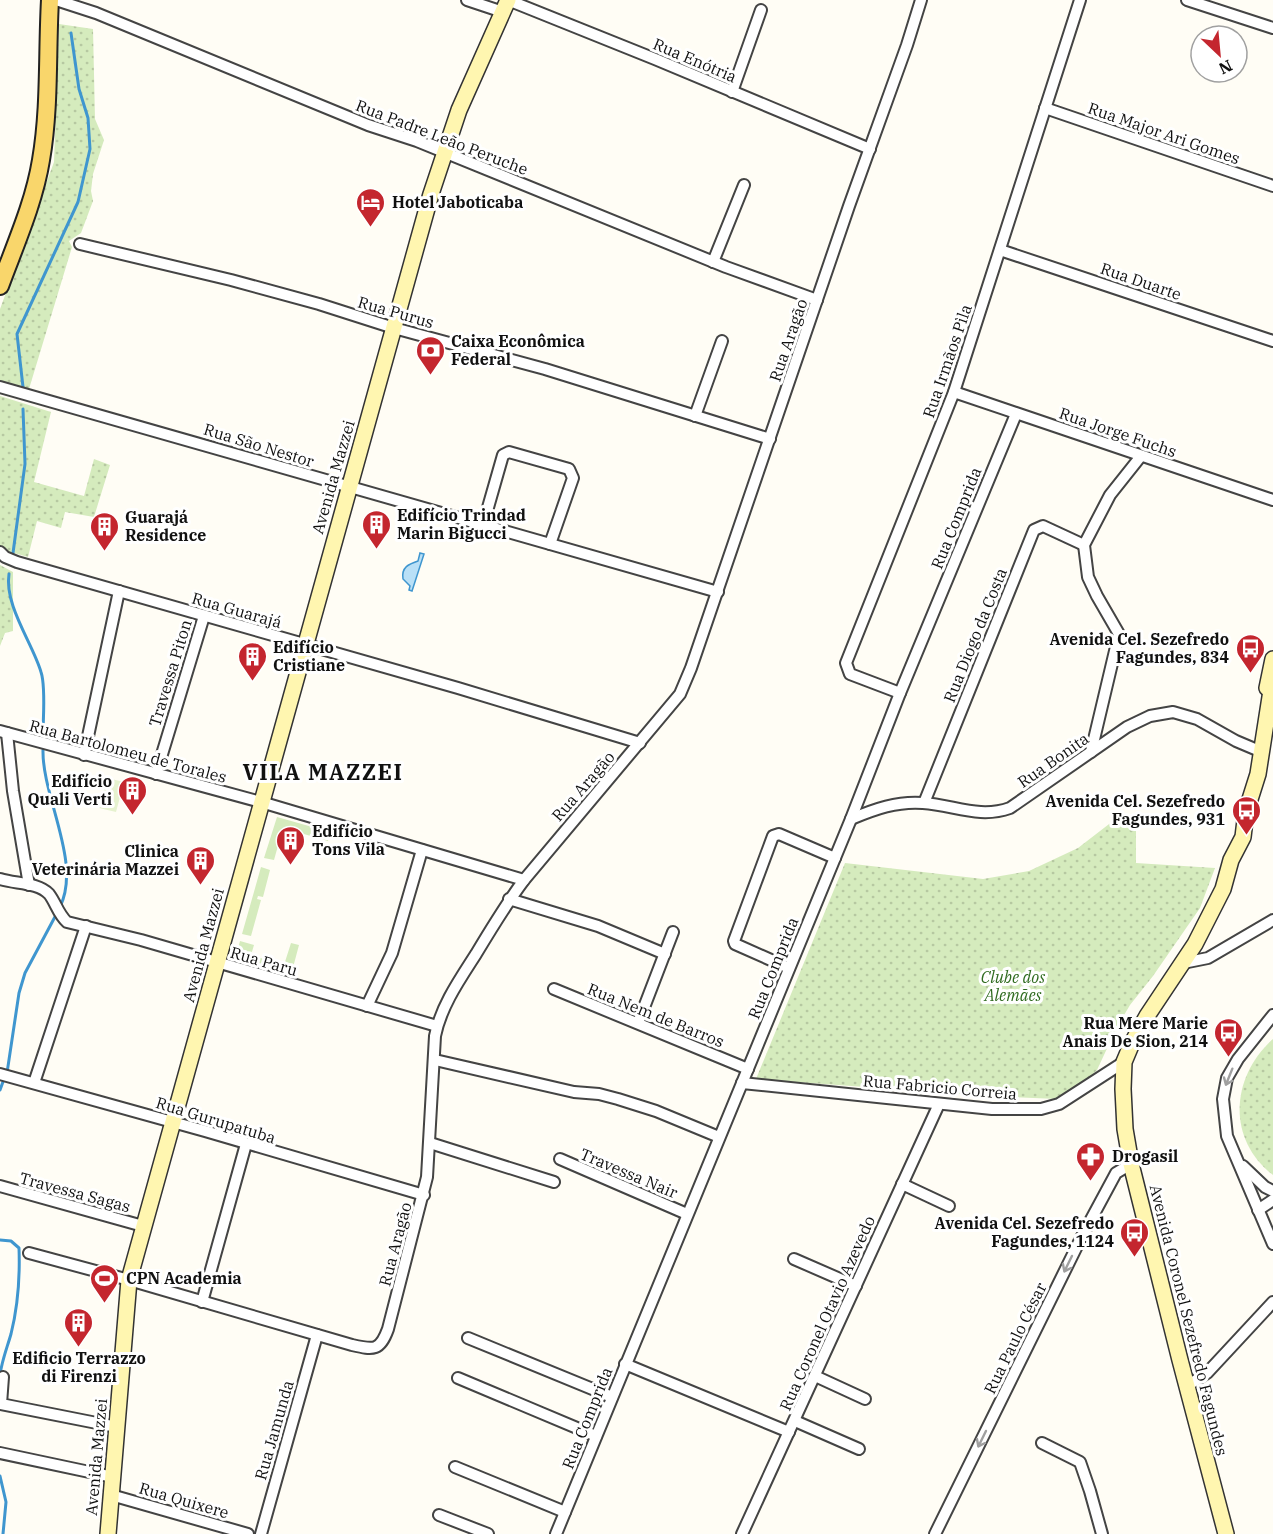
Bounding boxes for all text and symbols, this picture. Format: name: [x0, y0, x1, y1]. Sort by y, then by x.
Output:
north arrow: [1189, 24, 1249, 84]
street label: Rua Enótria: [650, 33, 740, 87]
text: N: [1216, 56, 1236, 79]
street label: Rua Padre Leão Peruche: [353, 95, 531, 179]
street label: Rua Major Ari Gomes: [1085, 98, 1243, 168]
hotel icon: Hotel Jaboticaba: [355, 186, 387, 228]
place label: Hotel Jaboticaba: [392, 192, 523, 212]
street label: Rua Duarte: [1098, 258, 1184, 304]
street label: Rua Purus: [356, 292, 436, 332]
street label: Rua Aragão: [765, 296, 811, 384]
street label: Rua Irmãos Pìla: [918, 301, 976, 420]
place label: Caixa Econômica Federal: [451, 331, 585, 369]
bank icon: Caixa Econômica Federal: [414, 334, 446, 376]
street label: Rua Jorge Fuchs: [1057, 403, 1179, 461]
street label: Avenida Mazzei: [307, 418, 359, 536]
street label: Rua São Nestor: [201, 419, 317, 471]
street label: Rua Comprida: [927, 464, 986, 572]
place label: Edifício Trindad Marin Bigucci: [397, 505, 526, 543]
place label: Guarajá Residence: [125, 507, 206, 545]
building icon: Edifício Trindad Marin Bigucci: [360, 508, 392, 550]
building icon: Guarajá Residence: [88, 510, 120, 552]
street label: Rua Diogo da Costa: [939, 565, 1011, 705]
street label: Rua Guarajá: [190, 588, 285, 632]
street label: Travessa Piton: [144, 617, 196, 729]
place label: Avenida Cel. Sezefredo Fagundes, 834: [1050, 629, 1229, 667]
bus stop icon: Avenida Cel. Sezefredo Fagundes, 834: [1234, 632, 1266, 674]
place label: Edifício Cristiane: [273, 637, 345, 675]
building icon: Edifício Cristiane: [236, 640, 268, 682]
street label: Rua Bartolomeu de Torales: [27, 715, 229, 787]
street label: Rua Bonita: [1014, 728, 1093, 792]
street label: Rua Aragão: [547, 747, 619, 825]
district label: VILA MAZZEI: [243, 757, 403, 786]
place label: Edifício Quali Verti: [27, 771, 112, 809]
building icon: Edifício Quali Verti: [117, 774, 149, 816]
place label: Avenida Cel. Sezefredo Fagundes, 931: [1046, 791, 1225, 829]
bus stop icon: Avenida Cel. Sezefredo Fagundes, 931: [1230, 794, 1262, 836]
place label: Edifício Tons Vila: [312, 821, 385, 859]
building icon: Edifício Tons Vila: [275, 824, 307, 866]
place label: Clinica Veterinária Mazzei: [32, 841, 179, 879]
building icon: Clinica Veterinária Mazzei: [184, 844, 216, 886]
street label: Avenida Mazzei: [178, 886, 228, 1004]
street label: Rua Comprida: [744, 914, 803, 1022]
street label: Rua Paru: [228, 942, 300, 980]
park label: Clube dos Alemães: [981, 967, 1045, 1005]
street label: Rua Nem de Barros: [585, 978, 727, 1052]
place label: Rua Mere Marie Anais De Sion, 214: [1063, 1013, 1208, 1051]
bus stop icon: Rua Mere Marie Anais De Sion, 214: [1213, 1016, 1245, 1058]
one-way arrow: [1223, 1067, 1234, 1085]
street label: Rua Fabricio Correia: [862, 1070, 1018, 1104]
street label: Rua Gurupatuba: [154, 1092, 279, 1148]
pharmacy icon: Drogasil: [1075, 1140, 1107, 1182]
street label: Travessa Nair: [577, 1143, 681, 1203]
place label: Drogasil: [1112, 1146, 1178, 1166]
street label: Travessa Sagas: [17, 1168, 133, 1216]
street label: Avenida Coronel Sezefredo Fagundes: [1146, 1182, 1232, 1458]
street label: Rua Aragão: [374, 1200, 416, 1288]
street label: Rua Coronel Otavio Azevedo: [775, 1212, 879, 1414]
place label: Avenida Cel. Sezefredo Fagundes, 1124: [935, 1213, 1114, 1251]
bus stop icon: Avenida Cel. Sezefredo Fagundes, 1124: [1119, 1216, 1151, 1258]
one-way arrow: [1061, 1255, 1073, 1273]
sports icon: CPN Academia: [89, 1262, 121, 1304]
place label: CPN Academia: [126, 1268, 242, 1288]
street label: Rua Paulo César: [979, 1279, 1051, 1397]
building icon: Edificio Terrazzo di Firenzi: [63, 1306, 95, 1348]
place label: Edificio Terrazzo di Firenzi: [12, 1348, 146, 1386]
street label: Rua Comprida: [558, 1364, 617, 1472]
street label: Rua Jamunda: [250, 1378, 298, 1482]
street label: Avenida Mazzei: [81, 1398, 111, 1516]
one-way arrow: [975, 1430, 987, 1448]
street label: Rua Quixere: [137, 1478, 231, 1522]

